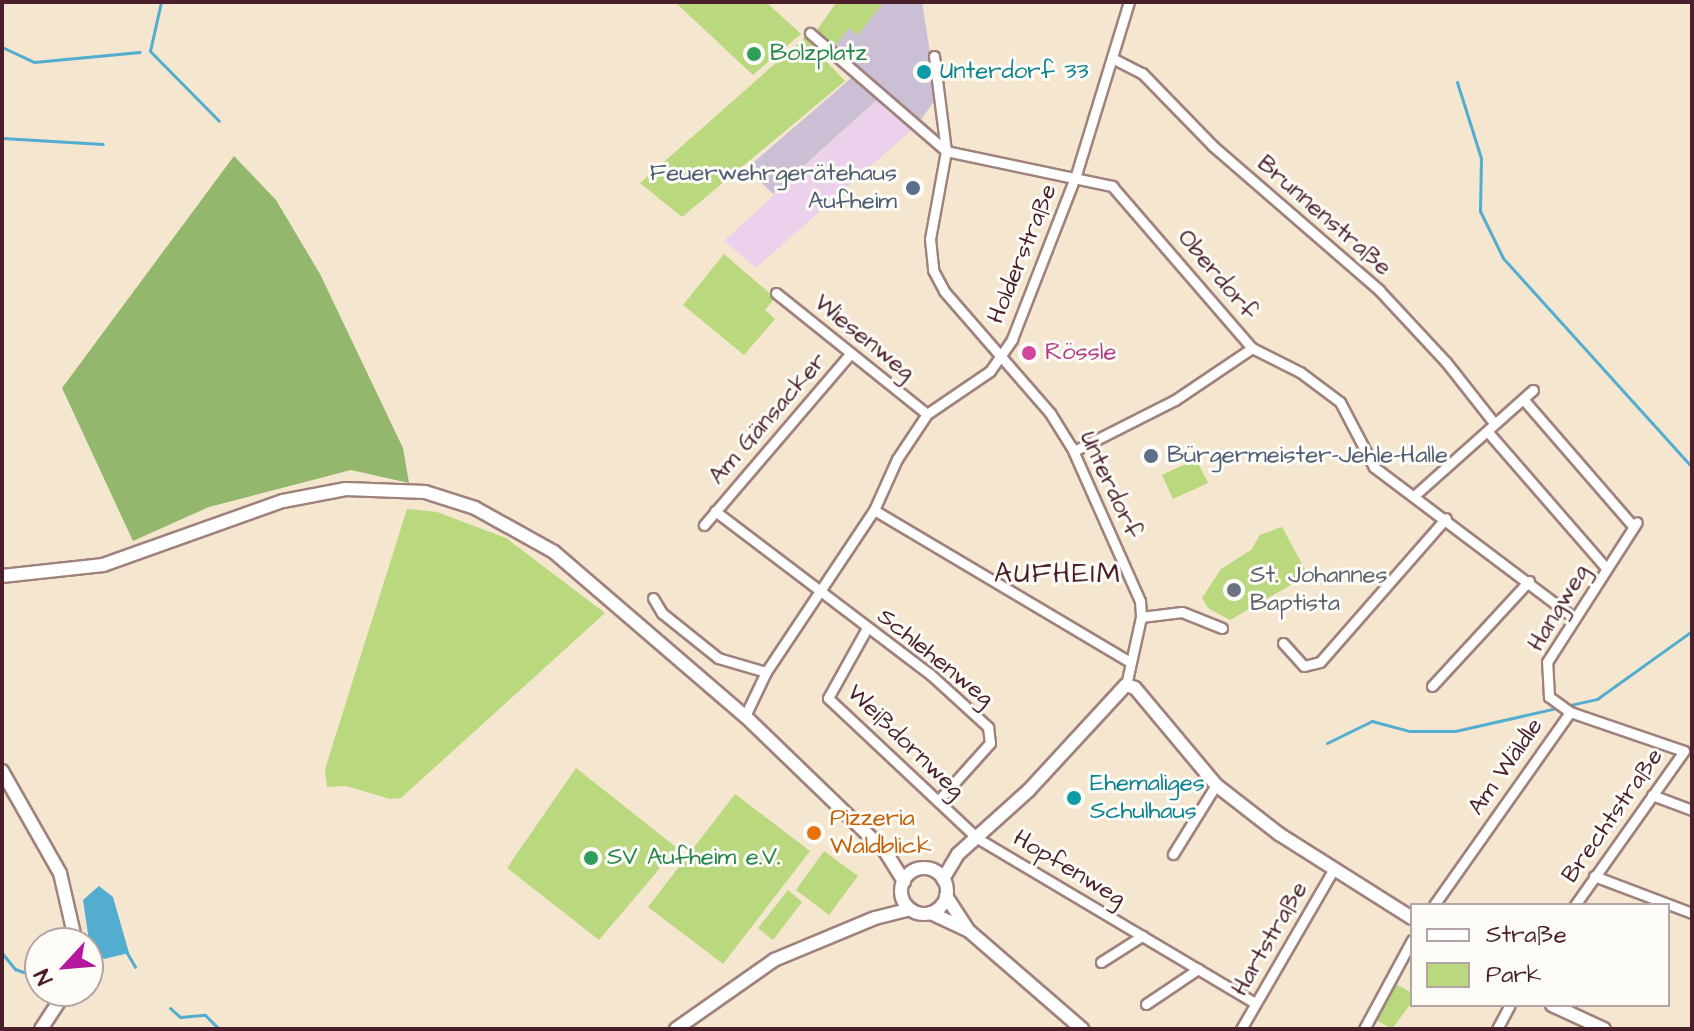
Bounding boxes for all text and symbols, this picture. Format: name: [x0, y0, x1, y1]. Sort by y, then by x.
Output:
place label: Bolzplatz: [770, 40, 867, 68]
marker: Bolzplatz: [745, 45, 763, 63]
place label: Unterdorf 33: [940, 58, 1089, 86]
marker: Unterdorf 33: [915, 63, 933, 81]
street label: Brunnenstraße: [1251, 150, 1397, 282]
place label: Feuerwehrgerätehaus Aufheim: [650, 160, 897, 216]
marker: Feuerwehrgerätehaus Aufheim: [904, 179, 922, 197]
street label: Holderstraße: [982, 180, 1064, 328]
street label: Oberdorf: [1171, 224, 1263, 326]
street label: Wiesenweg: [808, 289, 920, 387]
place label: Rössle: [1045, 339, 1116, 367]
marker: Rössle: [1020, 344, 1038, 362]
street label: Am Gänsacker: [703, 347, 833, 491]
street label: Unterdorf: [1073, 427, 1147, 543]
place label: Bürgermeister-Jehle-Halle: [1167, 442, 1448, 470]
marker: Bürgermeister-Jehle-Halle: [1142, 447, 1160, 465]
district label: AUFHEIM: [994, 557, 1122, 591]
street label: Hangweg: [1522, 559, 1596, 657]
place label: St. Johannes Baptista: [1250, 562, 1387, 618]
marker: St. Johannes Baptista: [1225, 581, 1243, 599]
street label: Schlehenweg: [871, 602, 999, 714]
street label: Weißdornweg: [840, 679, 970, 805]
street label: Am Wäldle: [1462, 713, 1550, 821]
street label: Brechtstraße: [1556, 743, 1670, 889]
place label: Ehemaliges Schulhaus: [1090, 770, 1205, 826]
marker: Ehemaliges Schulhaus: [1065, 789, 1083, 807]
place label: Pizzeria Waldblick: [830, 805, 932, 861]
marker: Pizzeria Waldblick: [805, 824, 823, 842]
street label: Hopfenweg: [1008, 824, 1130, 914]
place label: SV Aufheim e.V.: [607, 844, 780, 872]
marker: SV Aufheim e.V.: [582, 849, 600, 867]
street label: Hartstraße: [1226, 877, 1314, 1001]
legend: [1410, 903, 1670, 1007]
text: Straße: [1486, 918, 1567, 952]
north arrow: [24, 927, 104, 1007]
text: Park: [1486, 958, 1542, 992]
text: N: [27, 964, 61, 990]

